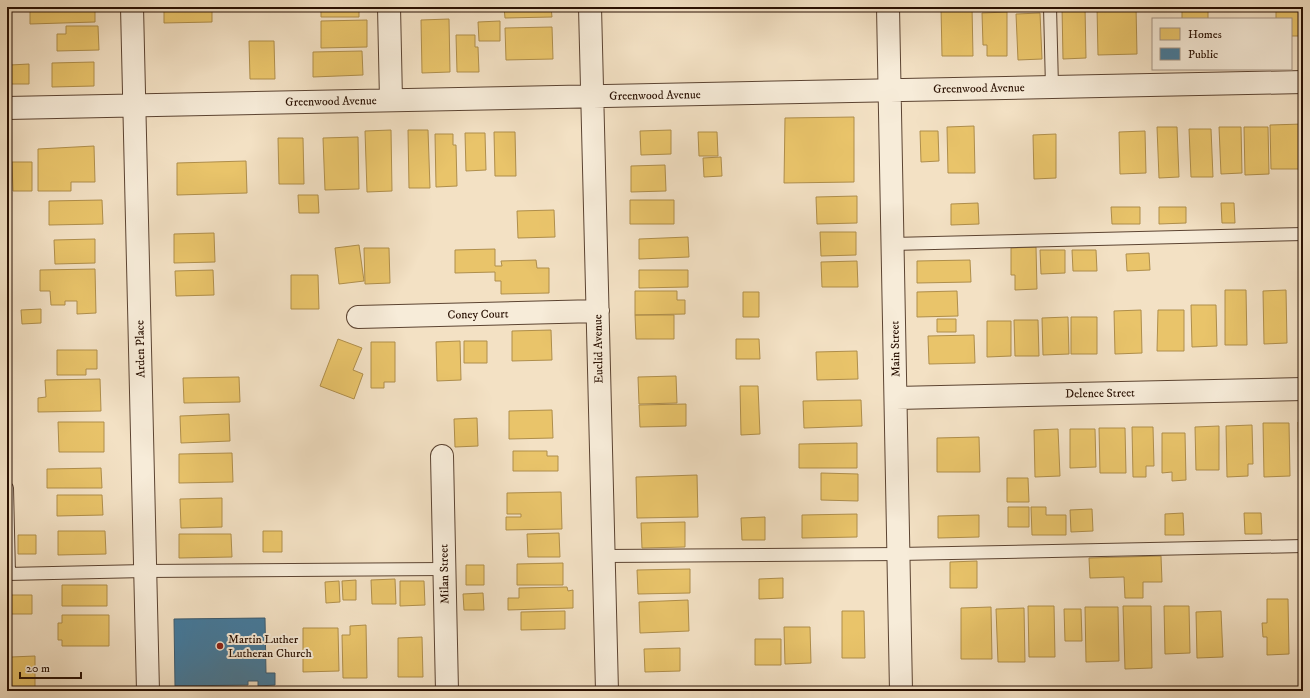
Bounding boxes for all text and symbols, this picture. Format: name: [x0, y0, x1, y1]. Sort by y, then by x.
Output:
legend: [1152, 18, 1292, 70]
text: Homes: [1188, 27, 1222, 42]
text: Public: [1188, 47, 1218, 62]
street label: Greenwood Avenue: [933, 80, 1025, 97]
street label: Greenwood Avenue: [609, 87, 701, 104]
street label: Greenwood Avenue: [285, 93, 377, 110]
street label: Coney Court: [447, 306, 509, 323]
street label: Euclid Avenue: [590, 314, 607, 384]
street label: Arden Place: [132, 320, 149, 378]
street label: Main Street: [888, 321, 903, 377]
street label: Delence Street: [1065, 385, 1135, 402]
street label: Milan Street: [436, 544, 453, 604]
place label: Martin Luther Lutheran Church: [228, 632, 313, 661]
marker: Martin Luther Lutheran Church: [215, 641, 225, 651]
scale bar: [20, 654, 81, 680]
text: 20 m: [26, 661, 50, 676]

